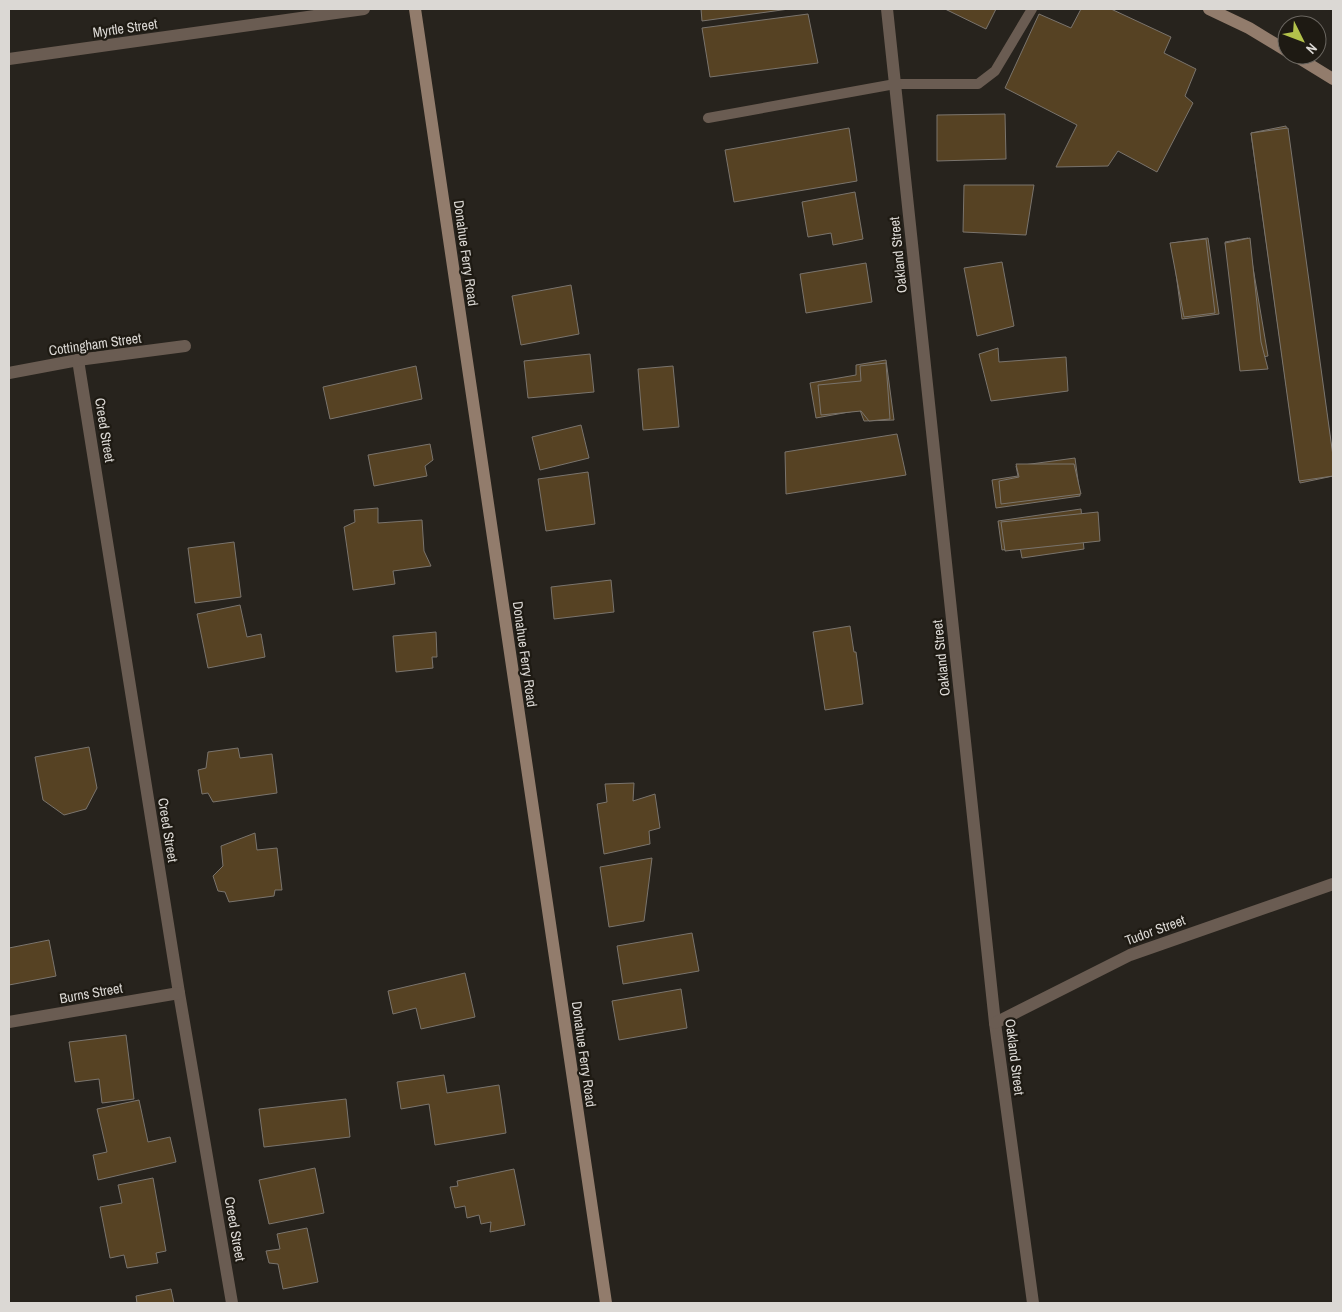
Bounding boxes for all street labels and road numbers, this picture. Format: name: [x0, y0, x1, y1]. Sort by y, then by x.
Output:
street label: Myrtle Street: [92, 15, 158, 41]
street label: Donahue Ferry Road: [450, 199, 482, 307]
street label: Oakland Street: [885, 216, 911, 294]
street label: Cottingham Street: [48, 329, 142, 359]
street label: Creed Street: [91, 396, 119, 464]
street label: Donahue Ferry Road: [509, 600, 541, 708]
street label: Oakland Street: [928, 619, 954, 697]
street label: Creed Street: [154, 796, 182, 864]
street label: Tudor Street: [1122, 911, 1188, 949]
street label: Burns Street: [58, 979, 124, 1007]
street label: Donahue Ferry Road: [568, 1000, 600, 1108]
street label: Oakland Street: [1001, 1018, 1029, 1096]
street label: Creed Street: [220, 1195, 250, 1263]

